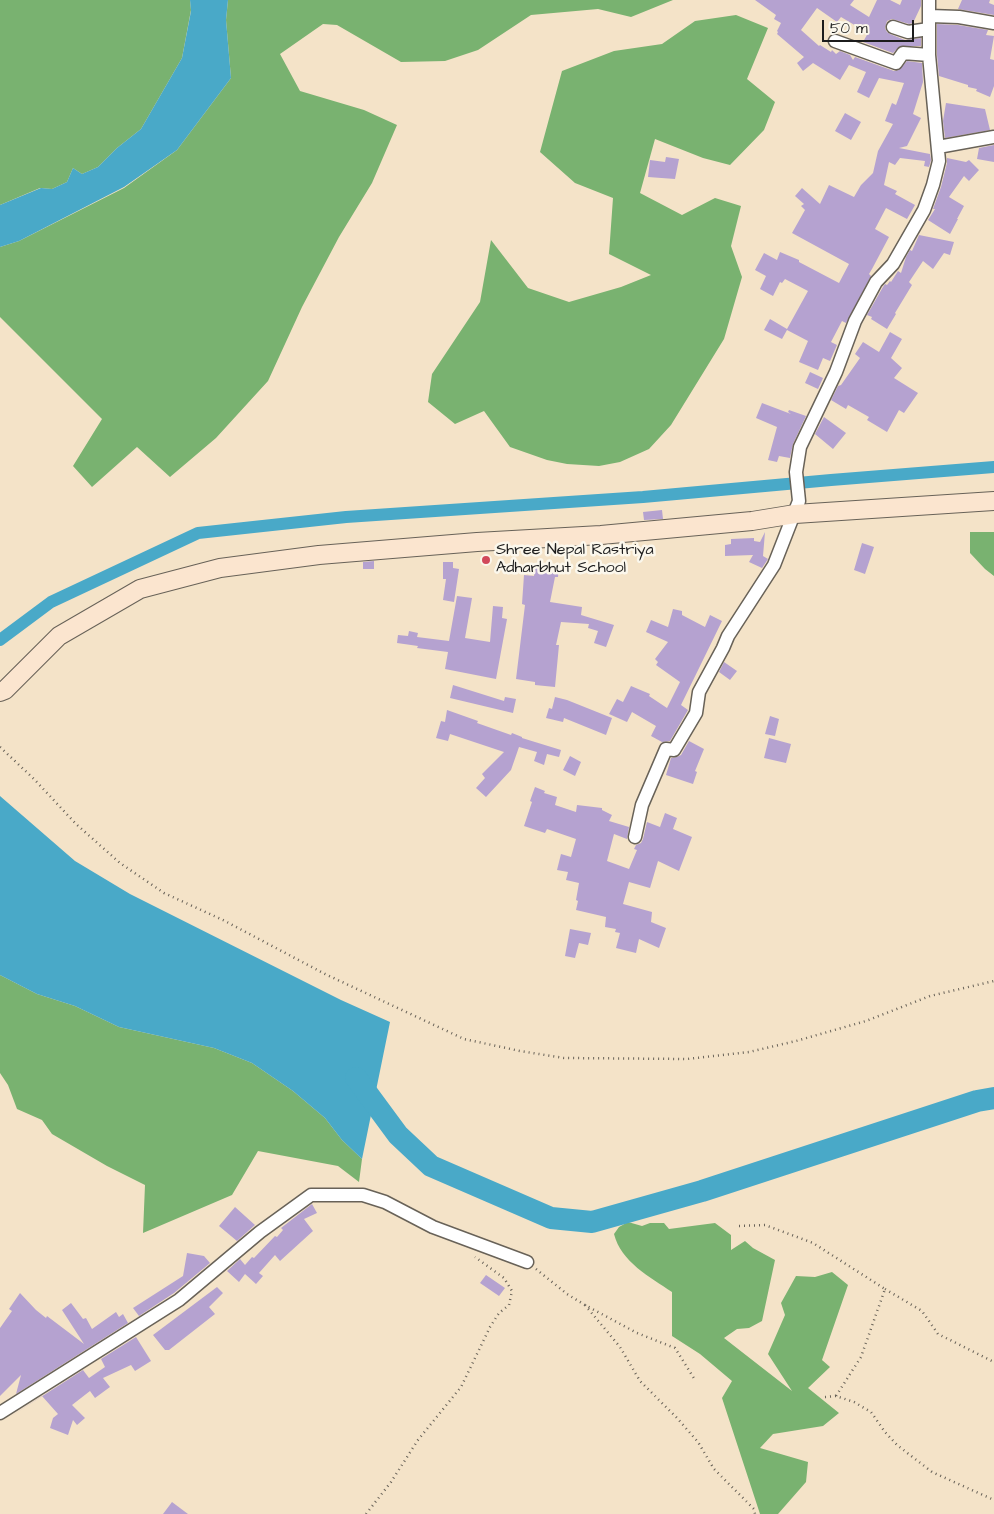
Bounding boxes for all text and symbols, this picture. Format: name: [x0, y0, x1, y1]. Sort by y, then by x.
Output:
scale bar: [824, 10, 916, 42]
text: 50 m: [830, 18, 868, 39]
place label: Shree Nepal Rastriya Adharbhut School: [496, 541, 654, 579]
marker: Shree Nepal Rastriya Adharbhut School: [480, 554, 492, 566]

